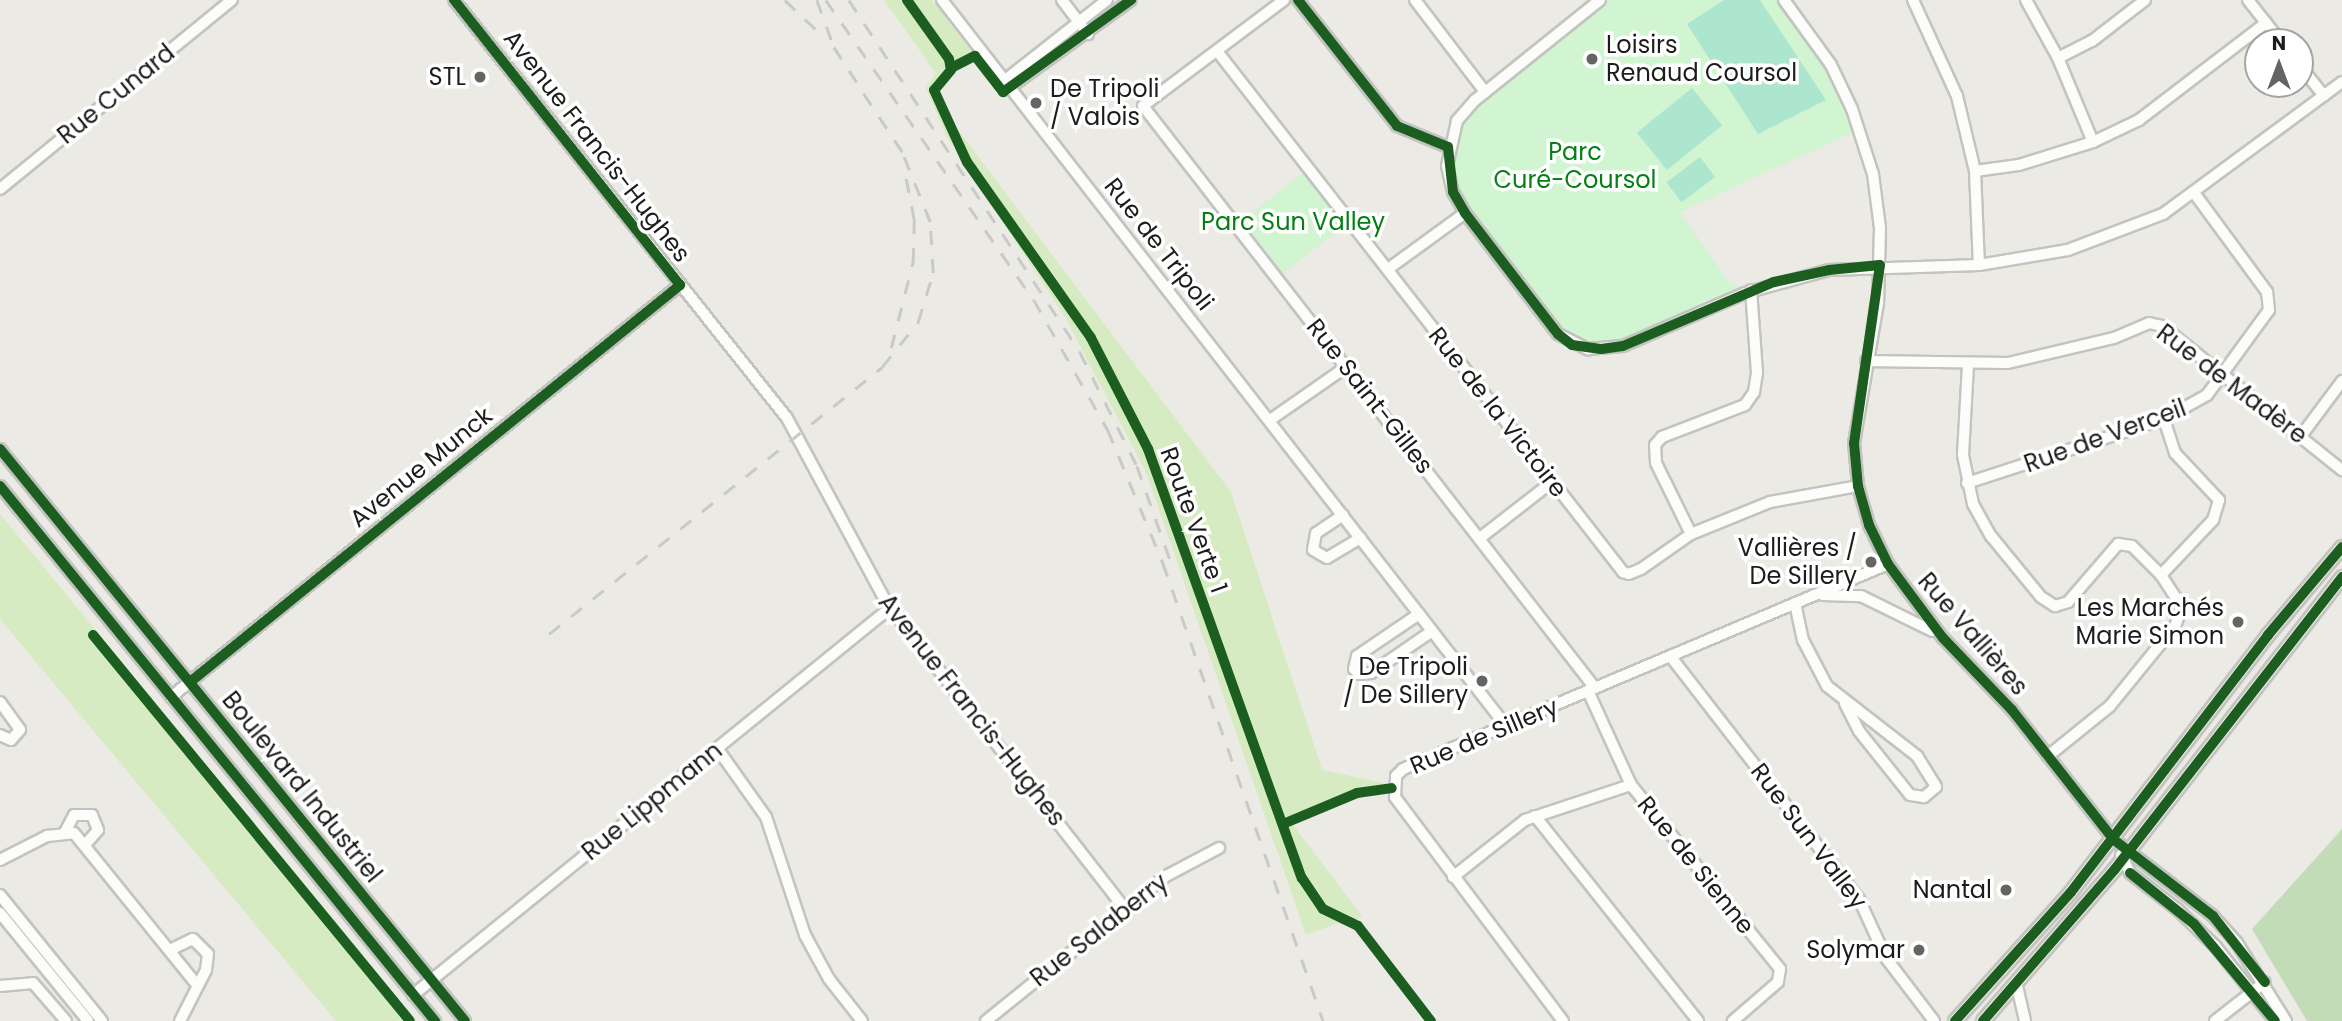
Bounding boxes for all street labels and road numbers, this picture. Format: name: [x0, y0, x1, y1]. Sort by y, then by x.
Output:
street label: Avenue Francis-Hughes: [498, 24, 696, 268]
street label: Rue Cunard: [52, 38, 180, 150]
street label: Rue de Tripoli: [1098, 172, 1220, 316]
street label: Rue Saint-Gilles: [1301, 313, 1439, 479]
street label: Rue de Madère: [2151, 318, 2313, 450]
street label: Rue de la Victoire: [1423, 321, 1573, 503]
street label: Rue de Verceil: [2020, 393, 2190, 479]
street label: Avenue Munck: [344, 401, 498, 533]
street label: Route Verte 1: [1154, 443, 1234, 597]
street label: Rue Vallières: [1912, 567, 2034, 701]
street label: Avenue Francis-Hughes: [873, 588, 1071, 832]
street label: Boulevard Industriel: [216, 686, 388, 888]
street label: Rue de Sillery: [1406, 692, 1562, 780]
street label: Rue Lippmann: [576, 736, 728, 866]
street label: Rue Sun Valley: [1745, 757, 1873, 915]
street label: Rue de Sienne: [1632, 790, 1760, 940]
street label: Rue Salaberry: [1025, 867, 1173, 993]

